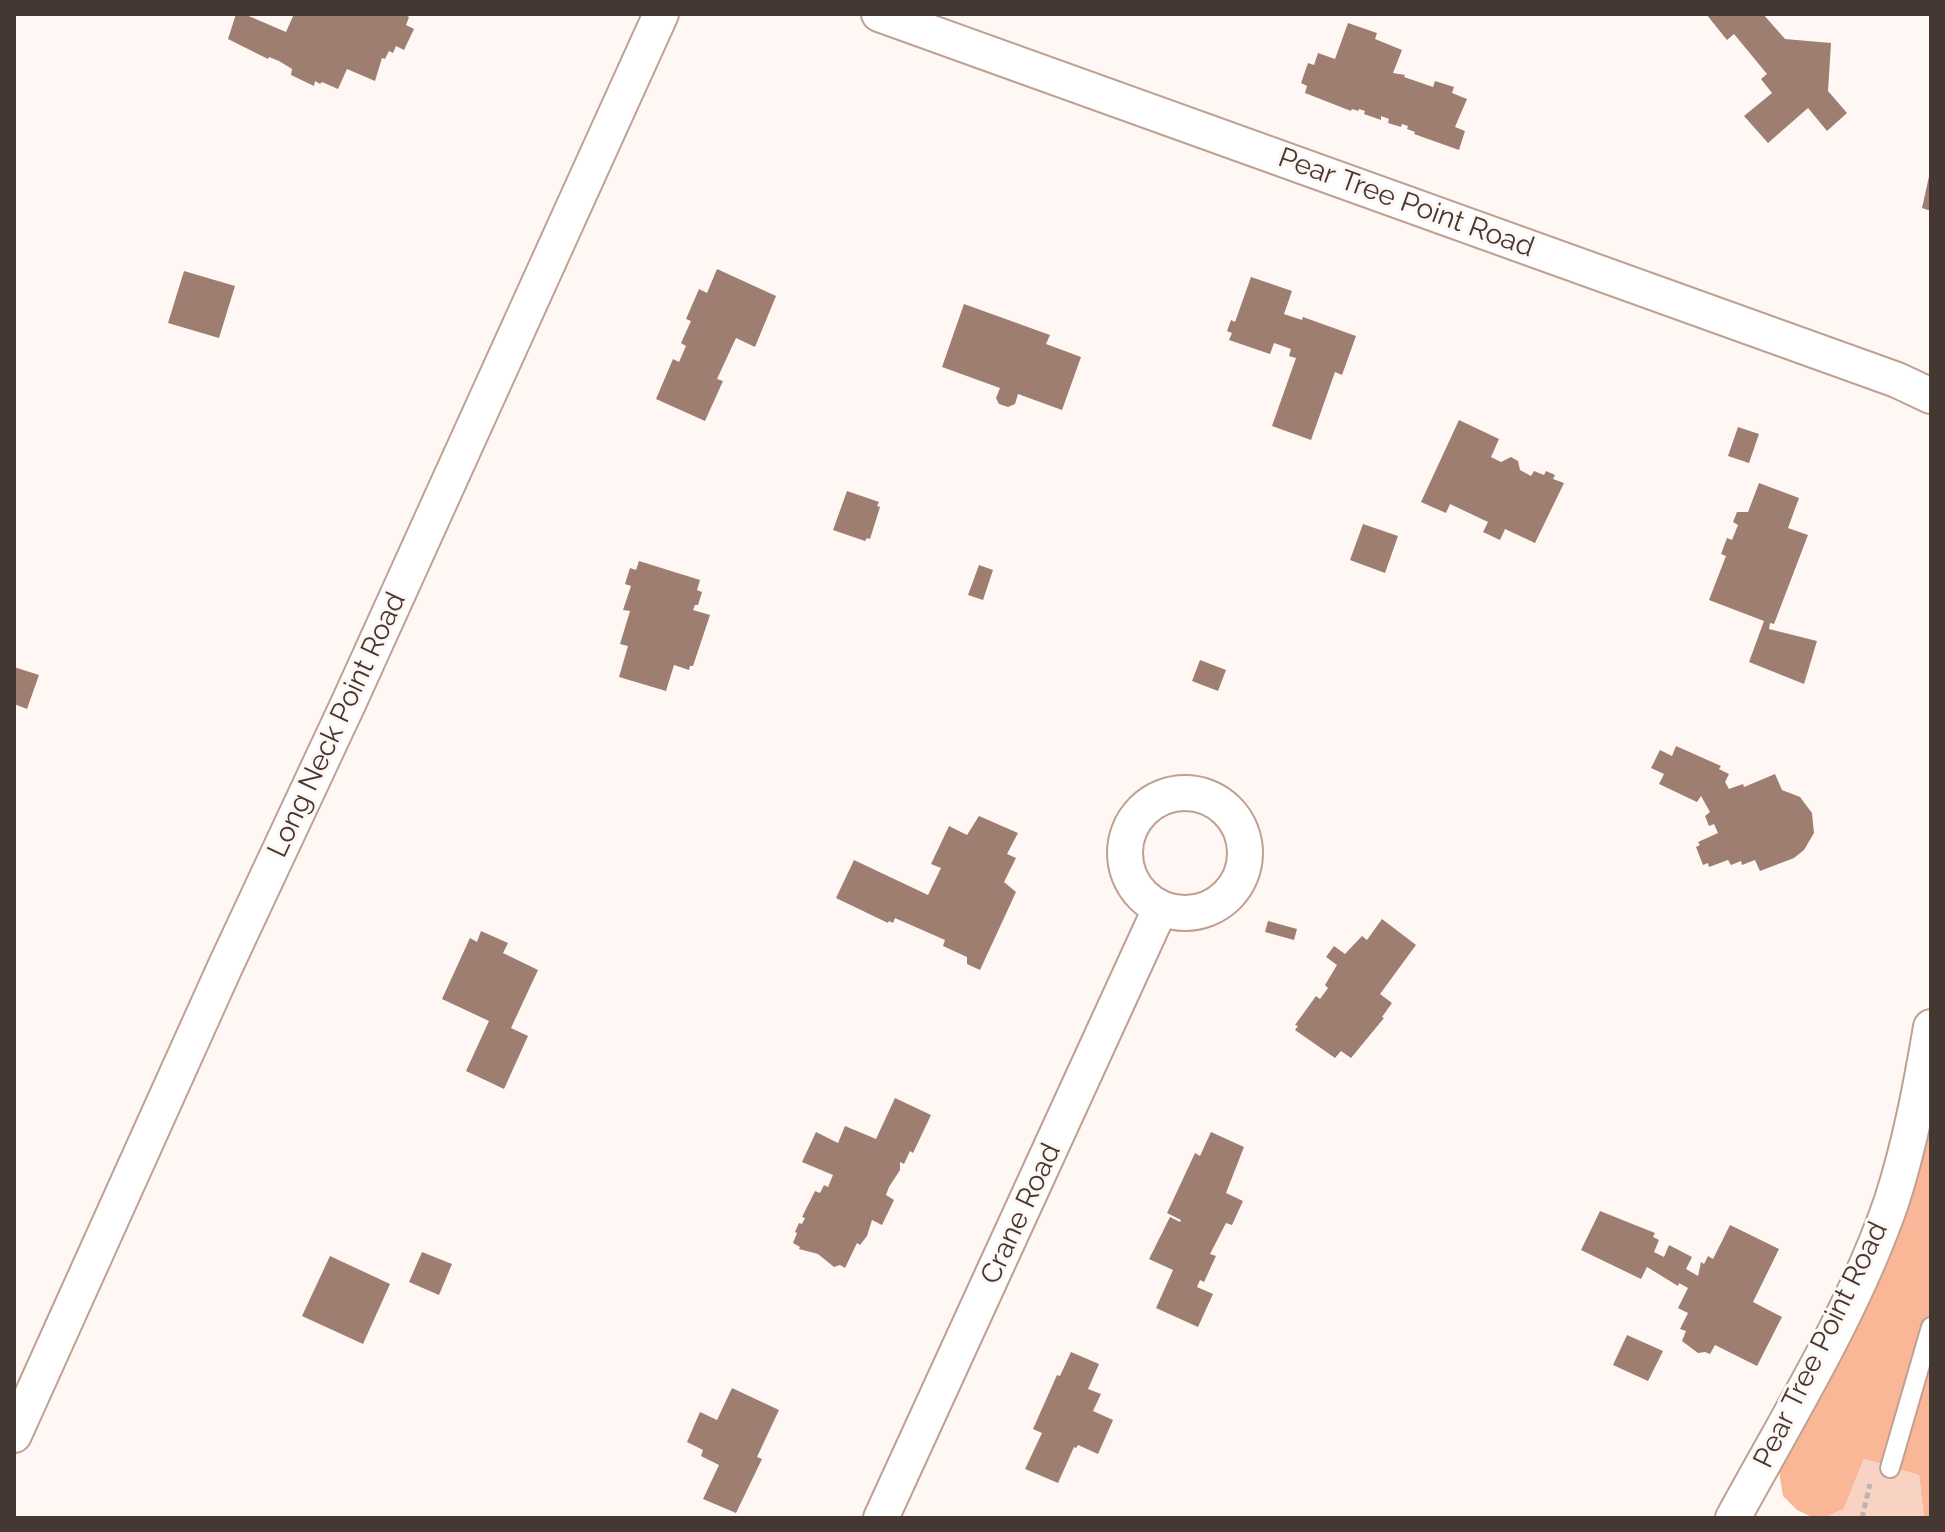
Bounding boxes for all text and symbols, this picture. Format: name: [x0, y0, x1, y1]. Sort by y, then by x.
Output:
street label: Pear Tree Point Road: [1274, 141, 1538, 265]
street label: Long Neck Point Road: [261, 587, 413, 863]
street label: Crane Road: [974, 1138, 1068, 1290]
street label: Pear Tree Point Road: [1747, 1217, 1895, 1473]

